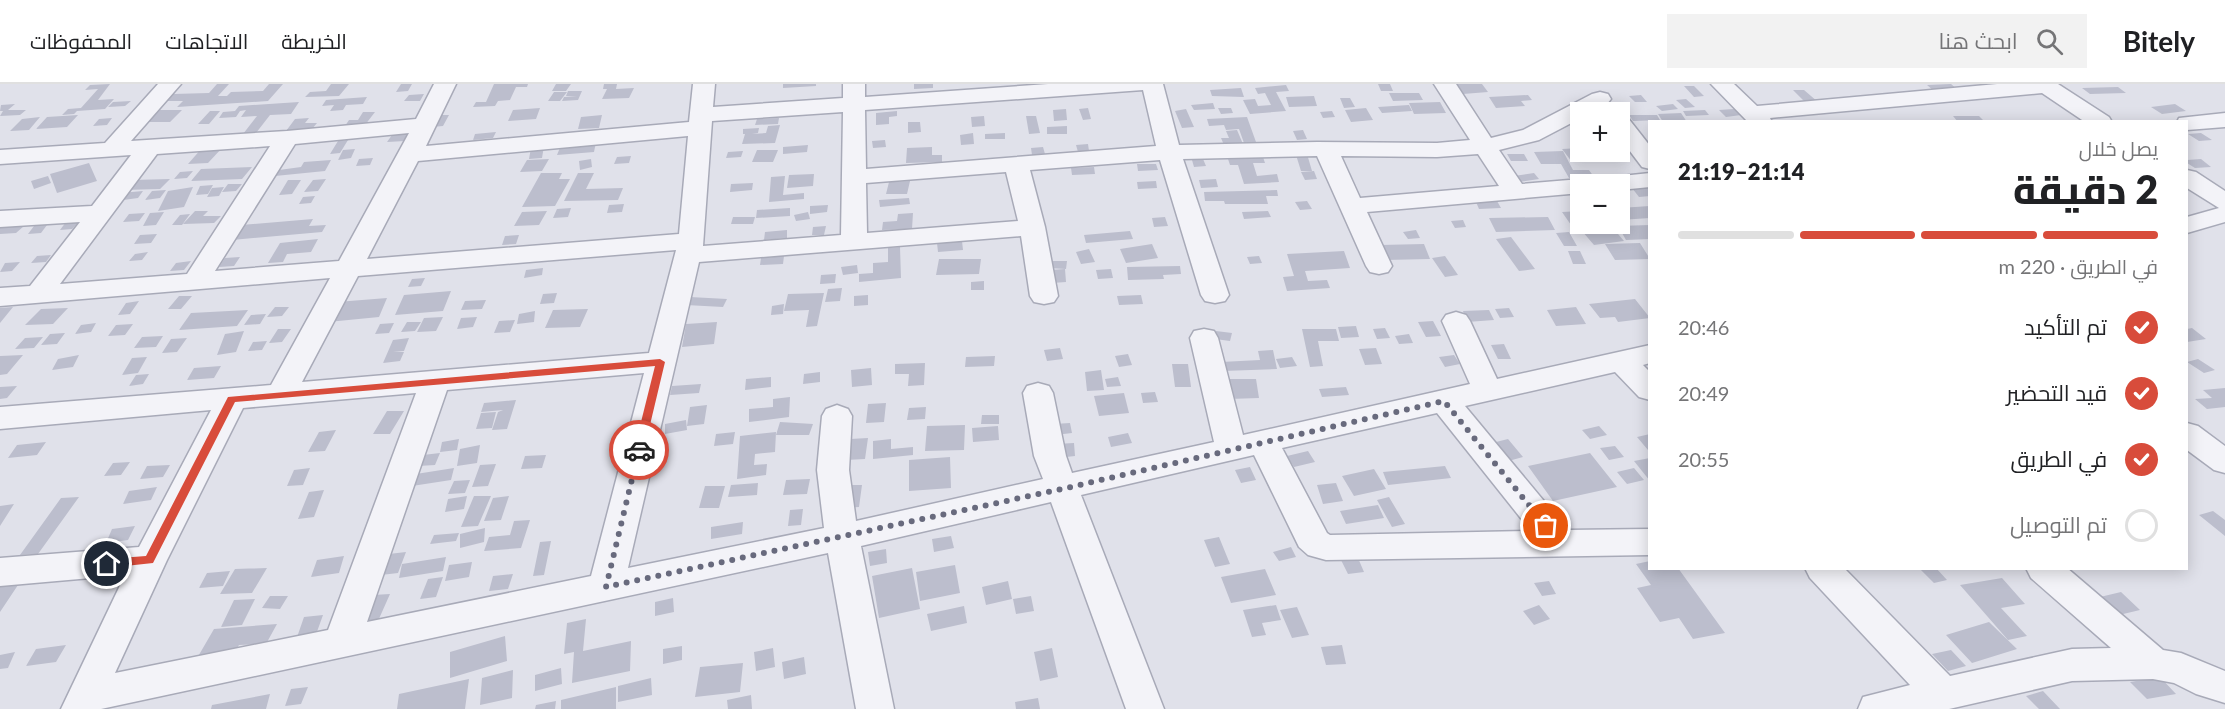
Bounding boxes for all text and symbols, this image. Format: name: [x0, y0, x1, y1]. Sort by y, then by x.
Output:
search box: [1667, 14, 2087, 68]
text: Bitely: [2123, 24, 2195, 58]
icon: search: [2033, 25, 2066, 58]
text: ابحث هنا: [1939, 27, 2018, 54]
text: المحفوظات: [30, 28, 132, 53]
text: الاتجاهات: [165, 28, 248, 53]
text: الخريطة: [281, 28, 347, 53]
map controls: [1570, 102, 1630, 234]
button: +: [1570, 102, 1630, 162]
text: يصل خلال: [2079, 136, 2158, 160]
text: 21:14–21:19: [1678, 158, 1805, 185]
text: 2 دقيقة: [2013, 166, 2158, 212]
button: −: [1570, 174, 1630, 234]
text: في الطريق · 220 m: [1999, 254, 2158, 278]
icon: check: [2125, 311, 2158, 344]
text: تم التأكيد: [2024, 313, 2107, 340]
text: 20:46: [1678, 315, 1729, 339]
icon: check: [2125, 377, 2158, 410]
text: قيد التحضير: [2006, 379, 2107, 406]
text: 20:49: [1678, 381, 1729, 405]
courier: [609, 420, 669, 480]
icon: car: [623, 434, 656, 467]
icon: check: [2125, 443, 2158, 476]
text: في الطريق: [2011, 445, 2107, 472]
text: 20:55: [1678, 447, 1729, 471]
pin: [1520, 500, 1571, 551]
icon: bag: [1529, 509, 1562, 542]
text: تم التوصيل: [2010, 511, 2107, 538]
pin: [81, 538, 132, 589]
icon: home: [90, 547, 123, 580]

